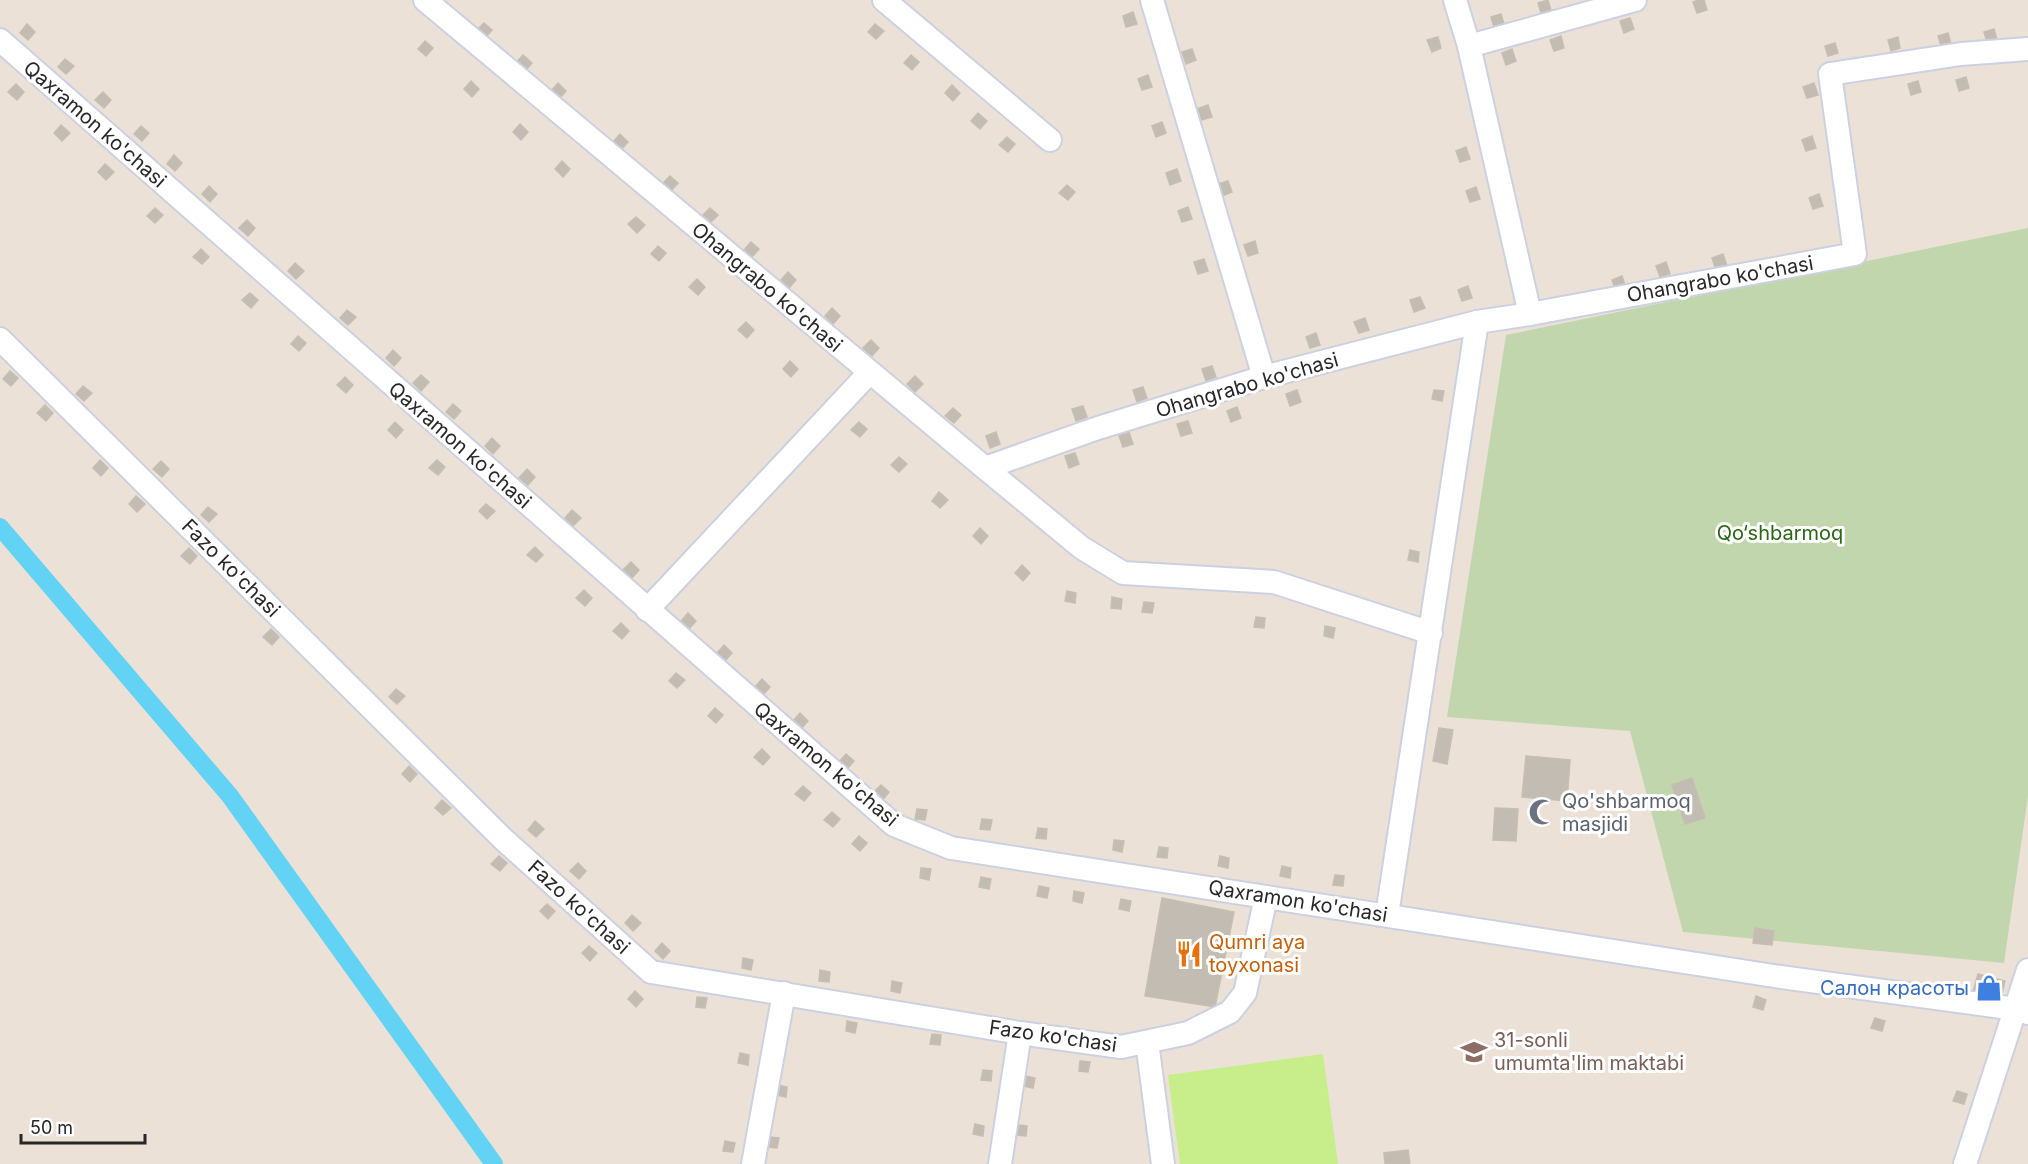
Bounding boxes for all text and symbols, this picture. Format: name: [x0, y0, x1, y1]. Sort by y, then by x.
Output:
street label: Qaxramon ko'chasi: [19, 56, 171, 192]
street label: Ohangrabo ko'chasi: [687, 217, 847, 357]
street label: Ohangrabo ko'chasi: [1625, 251, 1815, 307]
street label: Ohangrabo ko'chasi: [1153, 347, 1341, 423]
street label: Qaxramon ko'chasi: [384, 377, 536, 513]
street label: Fazo ko'chasi: [177, 514, 285, 622]
park label: Qo‘shbarmoq: [1717, 521, 1843, 545]
street label: Qaxramon ko'chasi: [749, 697, 903, 831]
place label: Qo'shbarmoq masjidi: [1562, 789, 1691, 836]
mosque icon: Qo'shbarmoq masjidi: [1527, 797, 1557, 827]
street label: Fazo ko'chasi: [523, 855, 635, 959]
street label: Qaxramon ko'chasi: [1207, 875, 1389, 927]
place label: Qumri aya toyxonasi: [1209, 930, 1305, 977]
restaurant icon: Qumri aya toyxonasi: [1174, 939, 1204, 969]
shop icon: Салон красоты: [1974, 973, 2004, 1003]
place label: Салон красоты: [1820, 976, 1969, 1000]
street label: Fazo ko'chasi: [988, 1015, 1118, 1057]
place label: 31-sonli umumta'lim maktabi: [1494, 1028, 1684, 1075]
school or university icon: 31-sonli umumta'lim maktabi: [1459, 1037, 1489, 1067]
scale bar: [21, 1107, 146, 1145]
text: 50 m: [30, 1117, 73, 1138]

